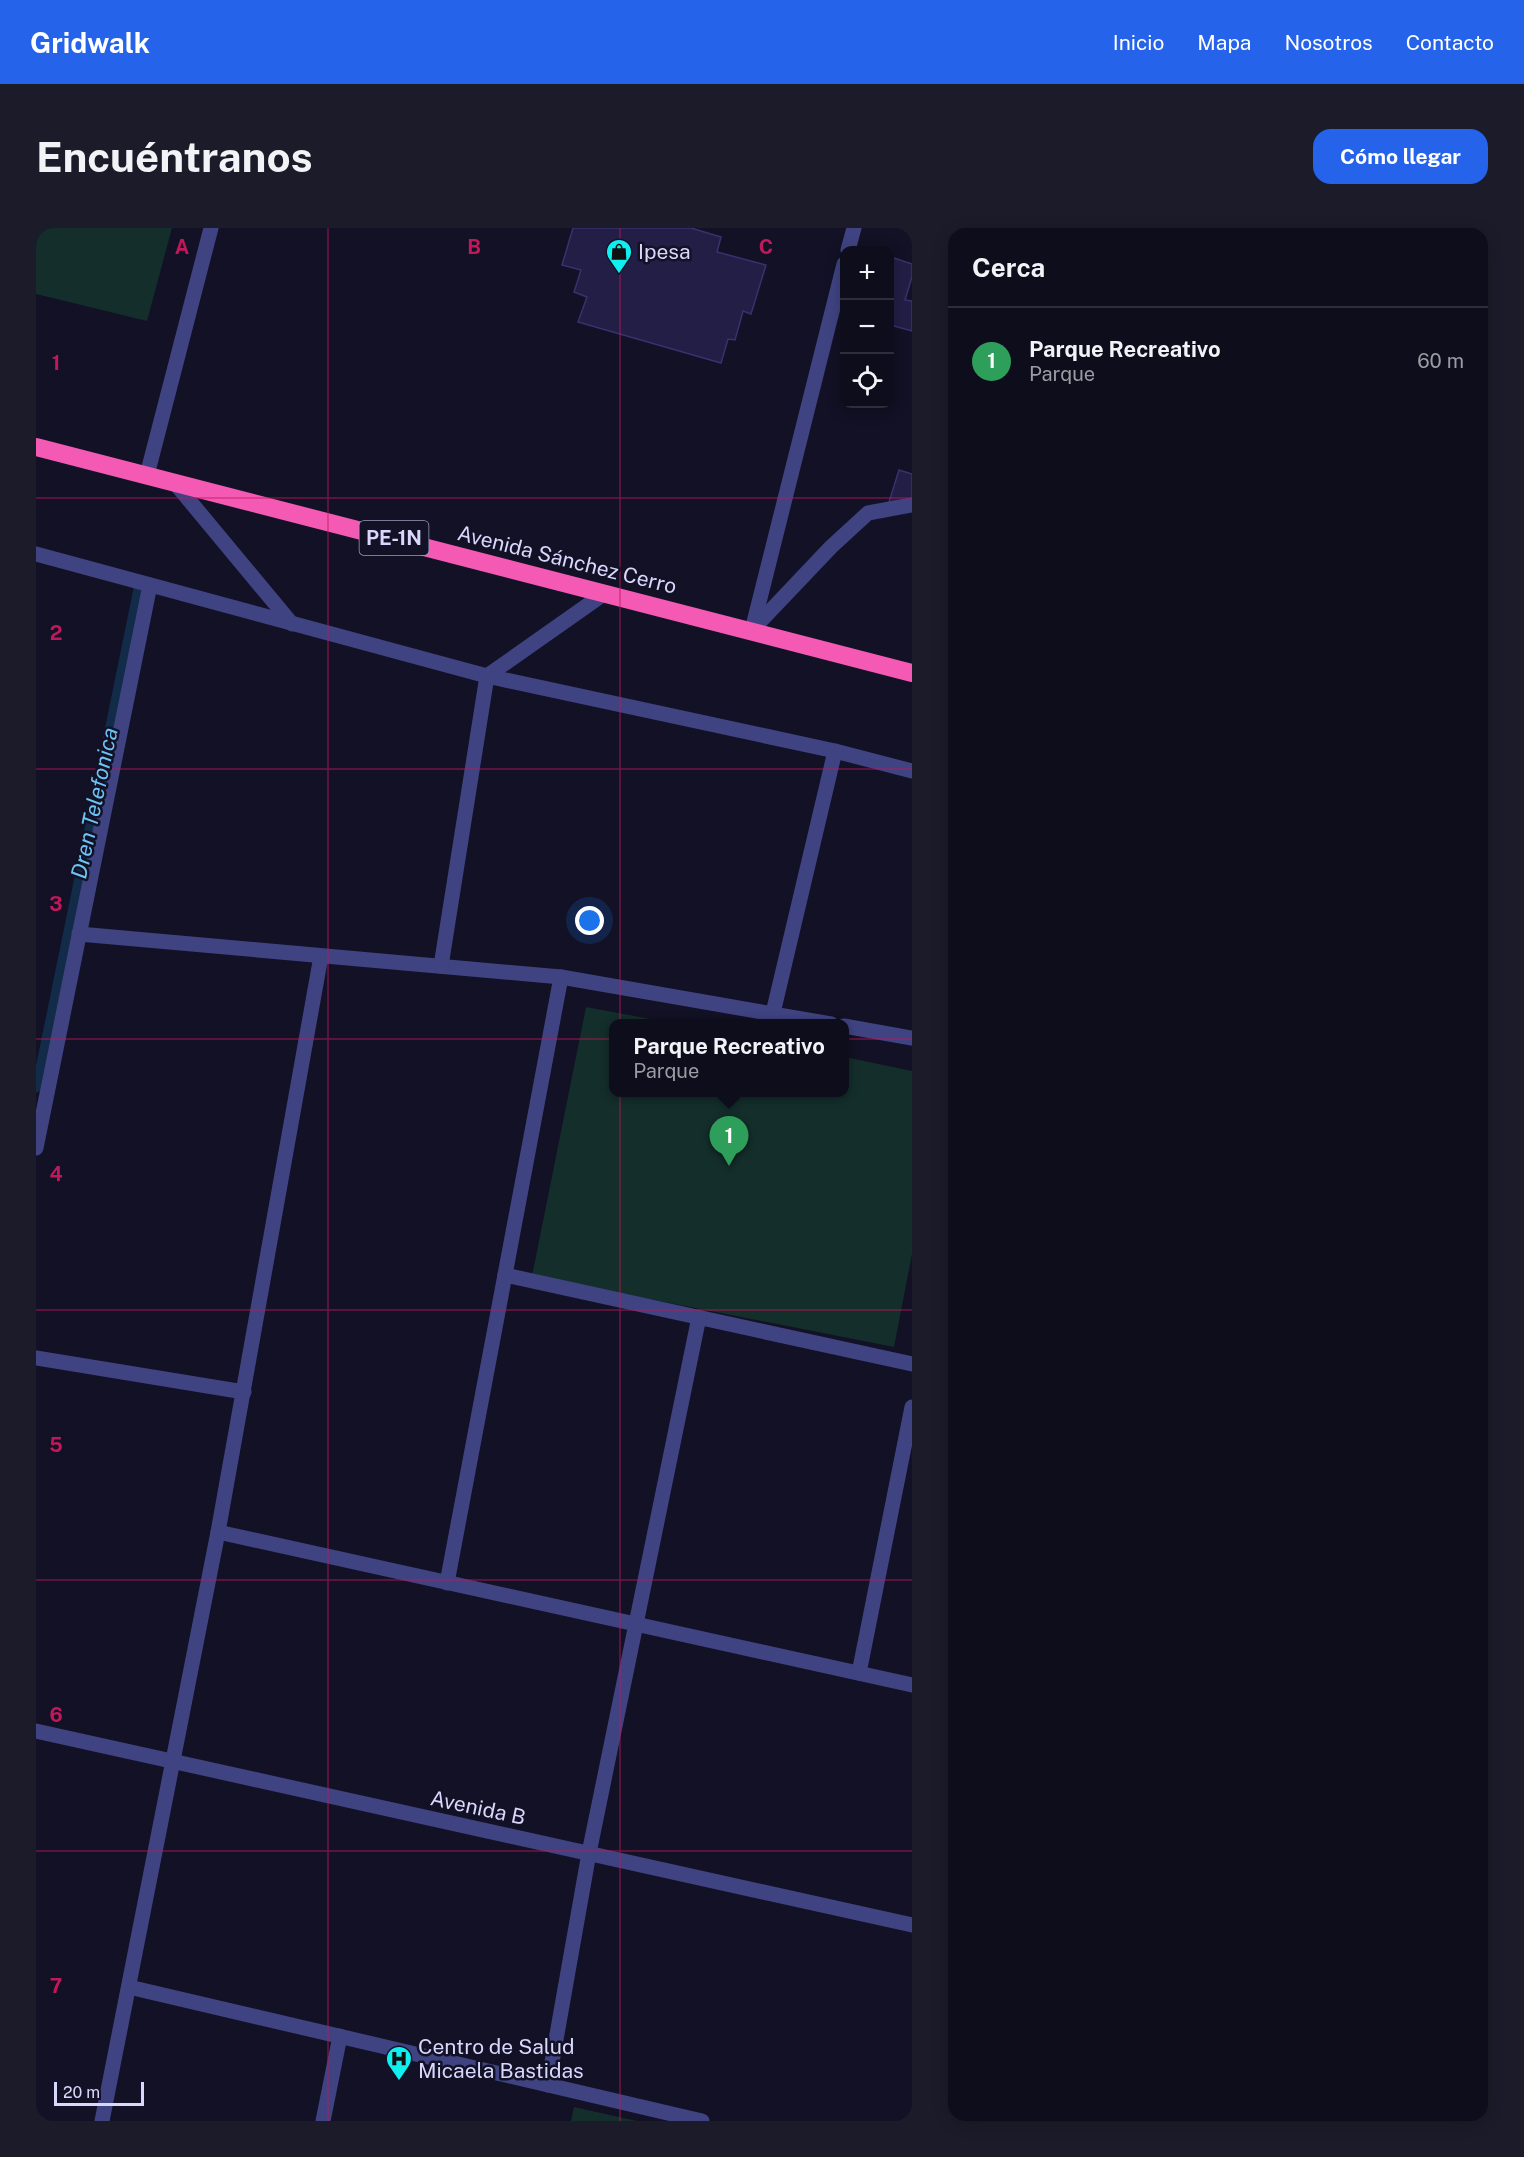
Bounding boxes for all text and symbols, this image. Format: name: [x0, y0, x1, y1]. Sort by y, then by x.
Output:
text: Gridwalk: [30, 26, 150, 59]
text: Inicio: [1113, 30, 1164, 55]
text: Mapa: [1197, 30, 1251, 55]
text: Nosotros: [1284, 30, 1373, 55]
text: Contacto: [1406, 30, 1494, 55]
button: Cómo llegar: [1313, 129, 1488, 184]
text: Encuéntranos: [36, 132, 313, 181]
text: A: [175, 235, 189, 259]
text: B: [467, 235, 481, 259]
text: C: [759, 235, 773, 259]
shop icon: Ipesa: [604, 237, 634, 275]
place label: Ipesa: [638, 239, 691, 264]
map controls: [840, 246, 894, 408]
button: +: [840, 246, 894, 300]
text: Cerca: [972, 252, 1045, 283]
button: −: [840, 300, 894, 354]
text: Parque Recreativo: [1029, 336, 1221, 362]
text: 1: [987, 349, 996, 373]
text: 60 m: [1417, 349, 1464, 373]
text: 1: [52, 351, 60, 375]
button: locate: [840, 354, 894, 408]
text: Parque: [1029, 362, 1095, 386]
street label: Avenida Sánchez Cerro: [455, 520, 679, 599]
road number: PE-1N: [360, 521, 428, 555]
text: 2: [50, 621, 62, 645]
water label: Dren Telefonica: [65, 725, 123, 881]
text: 3: [49, 892, 63, 916]
your location: [575, 906, 604, 935]
popup: [609, 1019, 849, 1097]
text: Parque Recreativo: [633, 1033, 825, 1059]
text: Parque: [633, 1059, 699, 1083]
pin: 1: [710, 1116, 748, 1166]
text: 4: [49, 1162, 63, 1186]
text: 5: [49, 1433, 63, 1457]
text: 6: [49, 1703, 63, 1727]
street label: Avenida B: [428, 1785, 528, 1830]
text: 7: [50, 1974, 62, 1998]
place label: Centro de Salud Micaela Bastidas: [418, 2034, 584, 2083]
hospital icon: Centro de Salud Micaela Bastidas: [384, 2044, 414, 2082]
scale bar: [54, 2079, 144, 2106]
text: 20 m: [63, 2083, 100, 2102]

